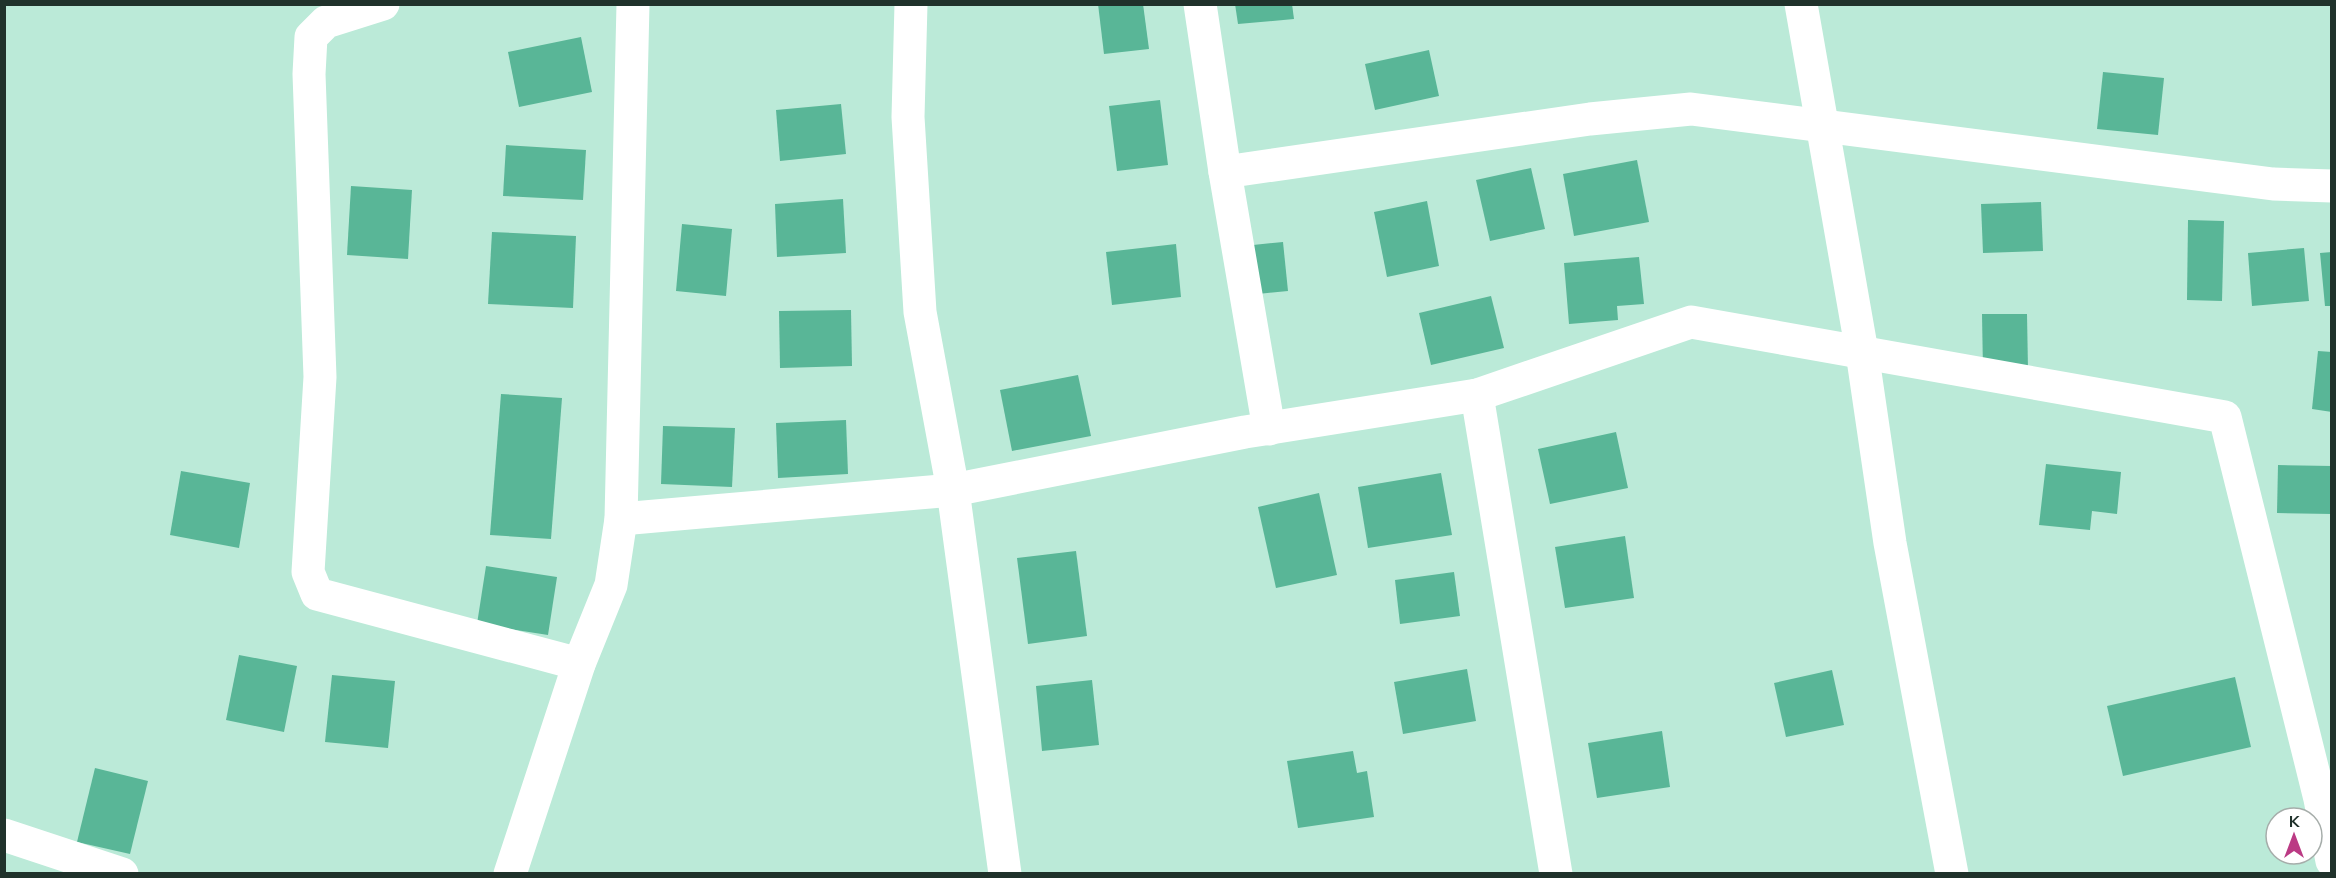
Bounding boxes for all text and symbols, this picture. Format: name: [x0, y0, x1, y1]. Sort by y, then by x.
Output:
north arrow: [2264, 806, 2324, 866]
text: K: [2289, 811, 2301, 831]

